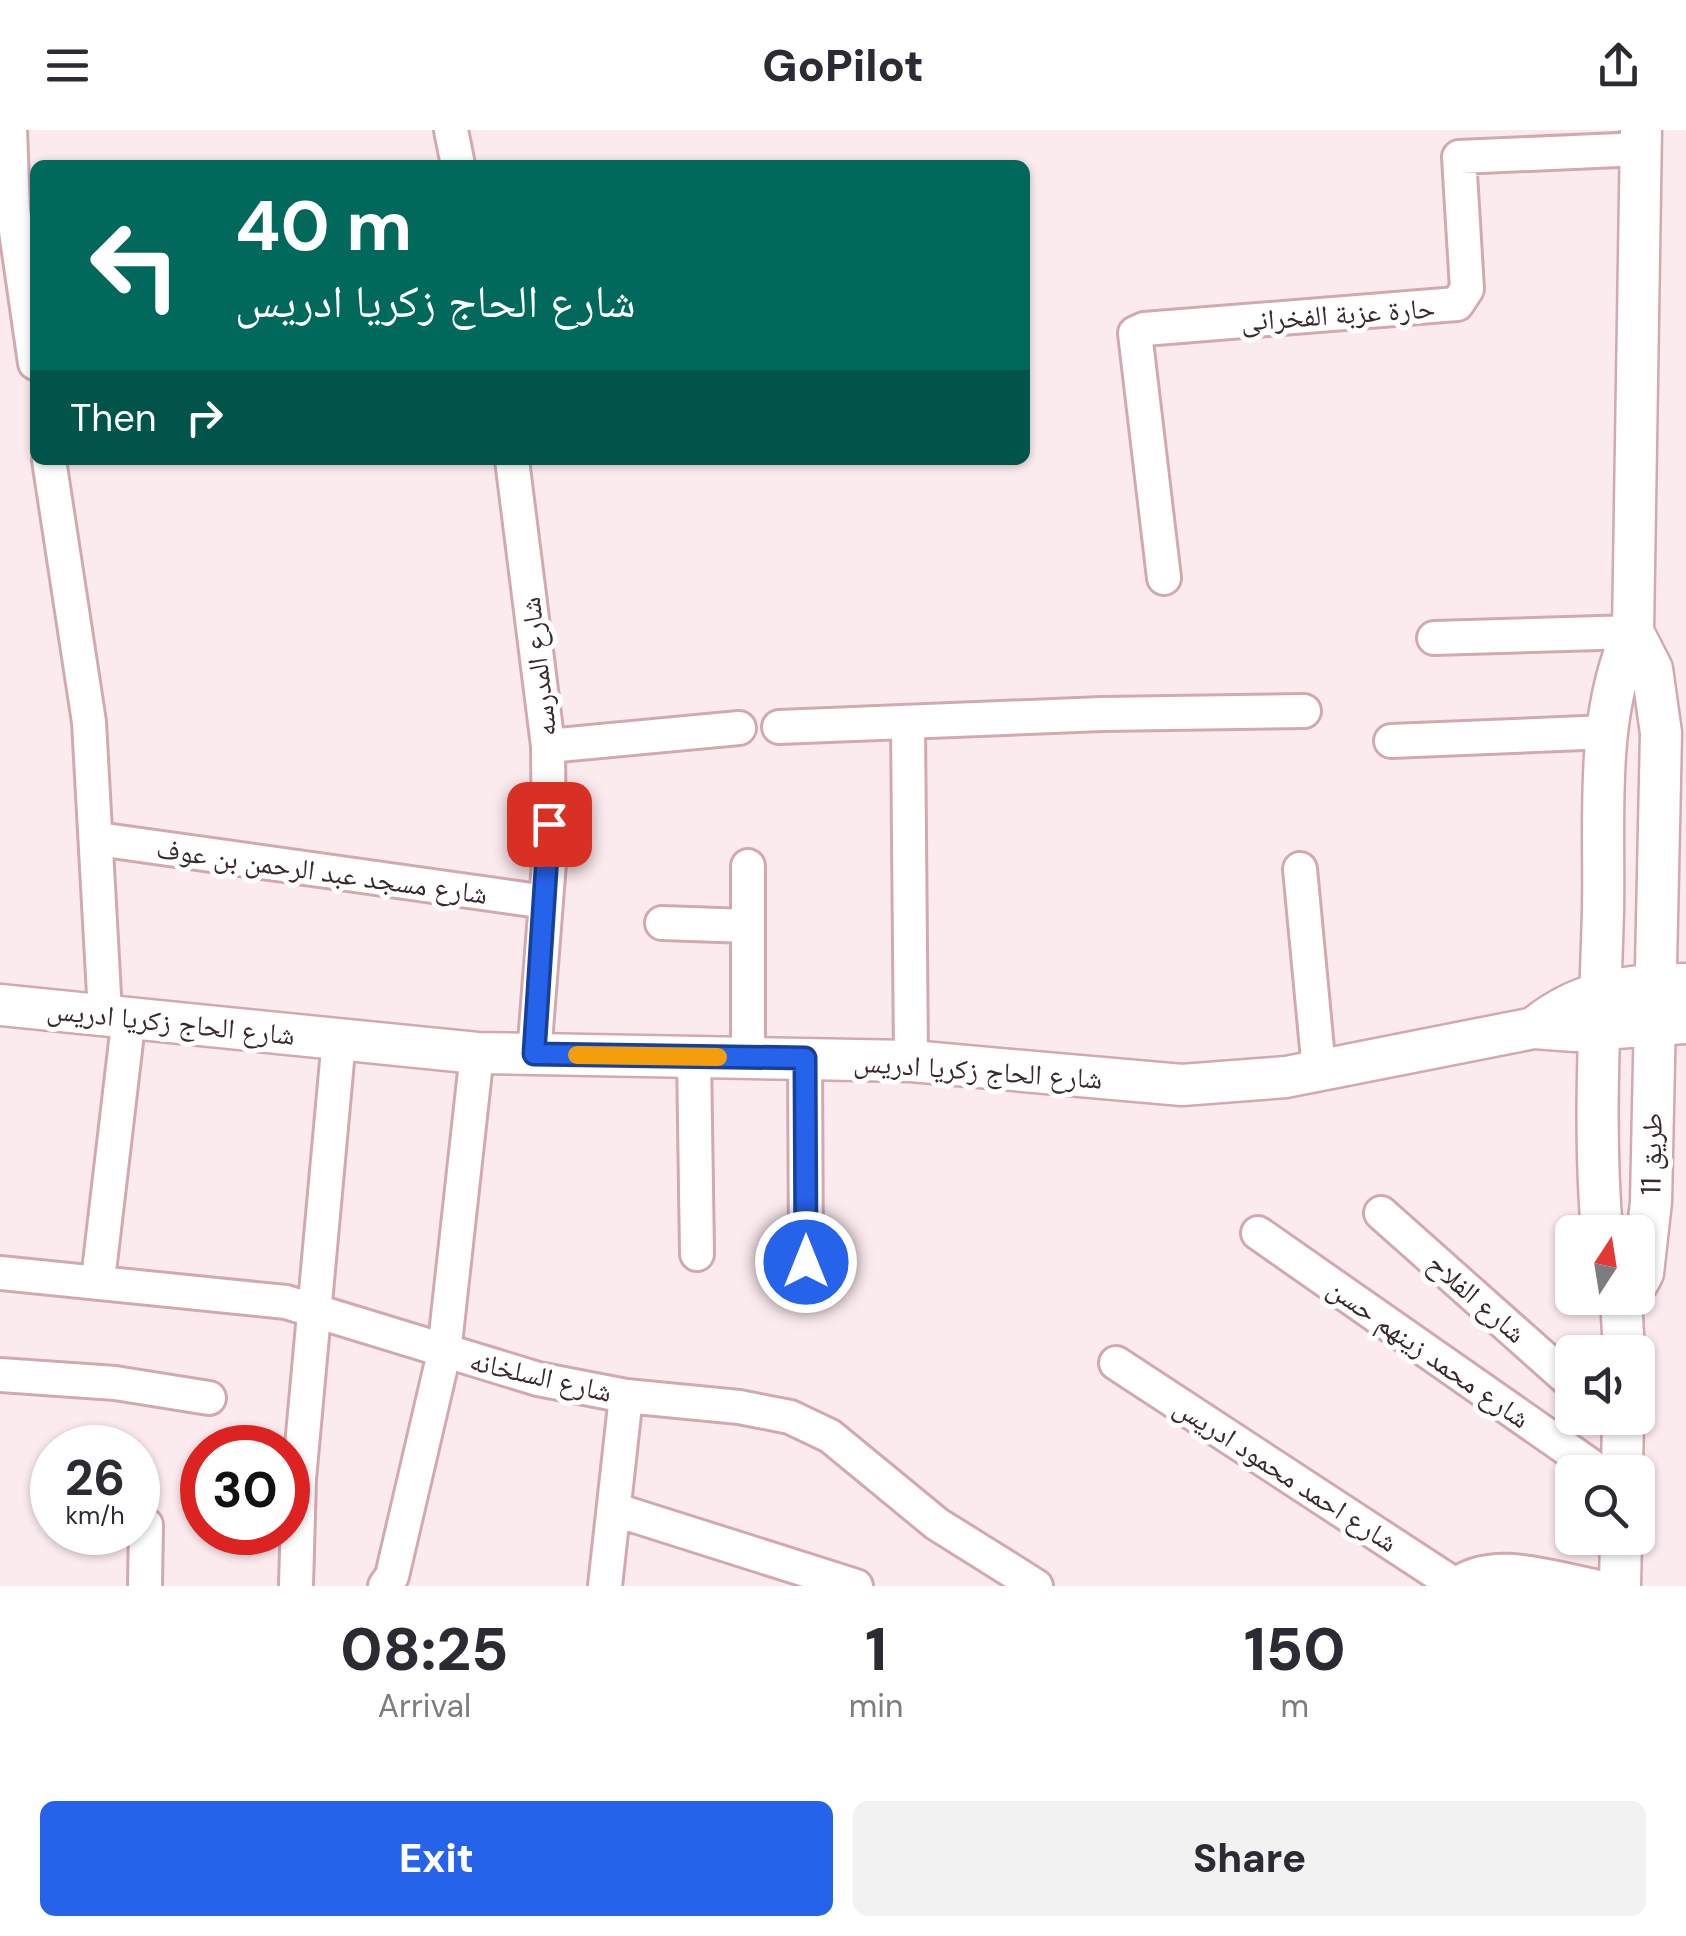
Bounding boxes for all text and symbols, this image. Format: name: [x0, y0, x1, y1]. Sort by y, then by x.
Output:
text: GoPilot: [762, 36, 924, 95]
icon: menu: [40, 38, 95, 93]
icon: share: [1591, 38, 1646, 93]
text: 40 m: [235, 181, 412, 272]
icon: left: [70, 200, 200, 330]
text: شارع الحاج زكريا ادريس: [235, 272, 636, 331]
street label: حارة عزبة الفخرانى: [1240, 289, 1437, 340]
icon: right: [177, 390, 232, 445]
text: Then: [70, 393, 157, 443]
street label: شارع المدرسه: [512, 595, 565, 739]
pin: [507, 782, 592, 867]
icon: arrive: [522, 797, 577, 852]
street label: شارع مسجد عبد الرحمن بن عوف: [154, 830, 490, 913]
street label: شارع الحاج زكريا ادريس: [45, 991, 297, 1054]
street label: شارع الحاج زكريا ادريس: [852, 1043, 1104, 1098]
street label: طريق 11: [1632, 1113, 1671, 1195]
position arrow: [754, 1210, 858, 1314]
north arrow: [1555, 1215, 1655, 1315]
map controls: [1555, 1215, 1655, 1555]
street label: شارع الفلاح: [1420, 1245, 1534, 1351]
street label: شارع محمد زينهم حسن: [1320, 1270, 1537, 1437]
button: sound: [1555, 1335, 1655, 1435]
street label: شارع السلخانه: [466, 1342, 616, 1411]
street label: شارع احمد محمود ادريس: [1167, 1388, 1405, 1561]
speed limit sign: 30: [180, 1425, 310, 1555]
text: 26: [65, 1445, 125, 1511]
button: search: [1555, 1455, 1655, 1555]
text: km/h: [65, 1499, 125, 1532]
text: 08:25: [340, 1610, 508, 1689]
text: 1: [865, 1610, 887, 1689]
text: 150: [1244, 1610, 1346, 1689]
text: Arrival: [378, 1685, 471, 1727]
text: min: [849, 1685, 903, 1727]
text: m: [1280, 1685, 1309, 1727]
button: Exit: [40, 1801, 833, 1916]
button: Share: [853, 1801, 1646, 1916]

